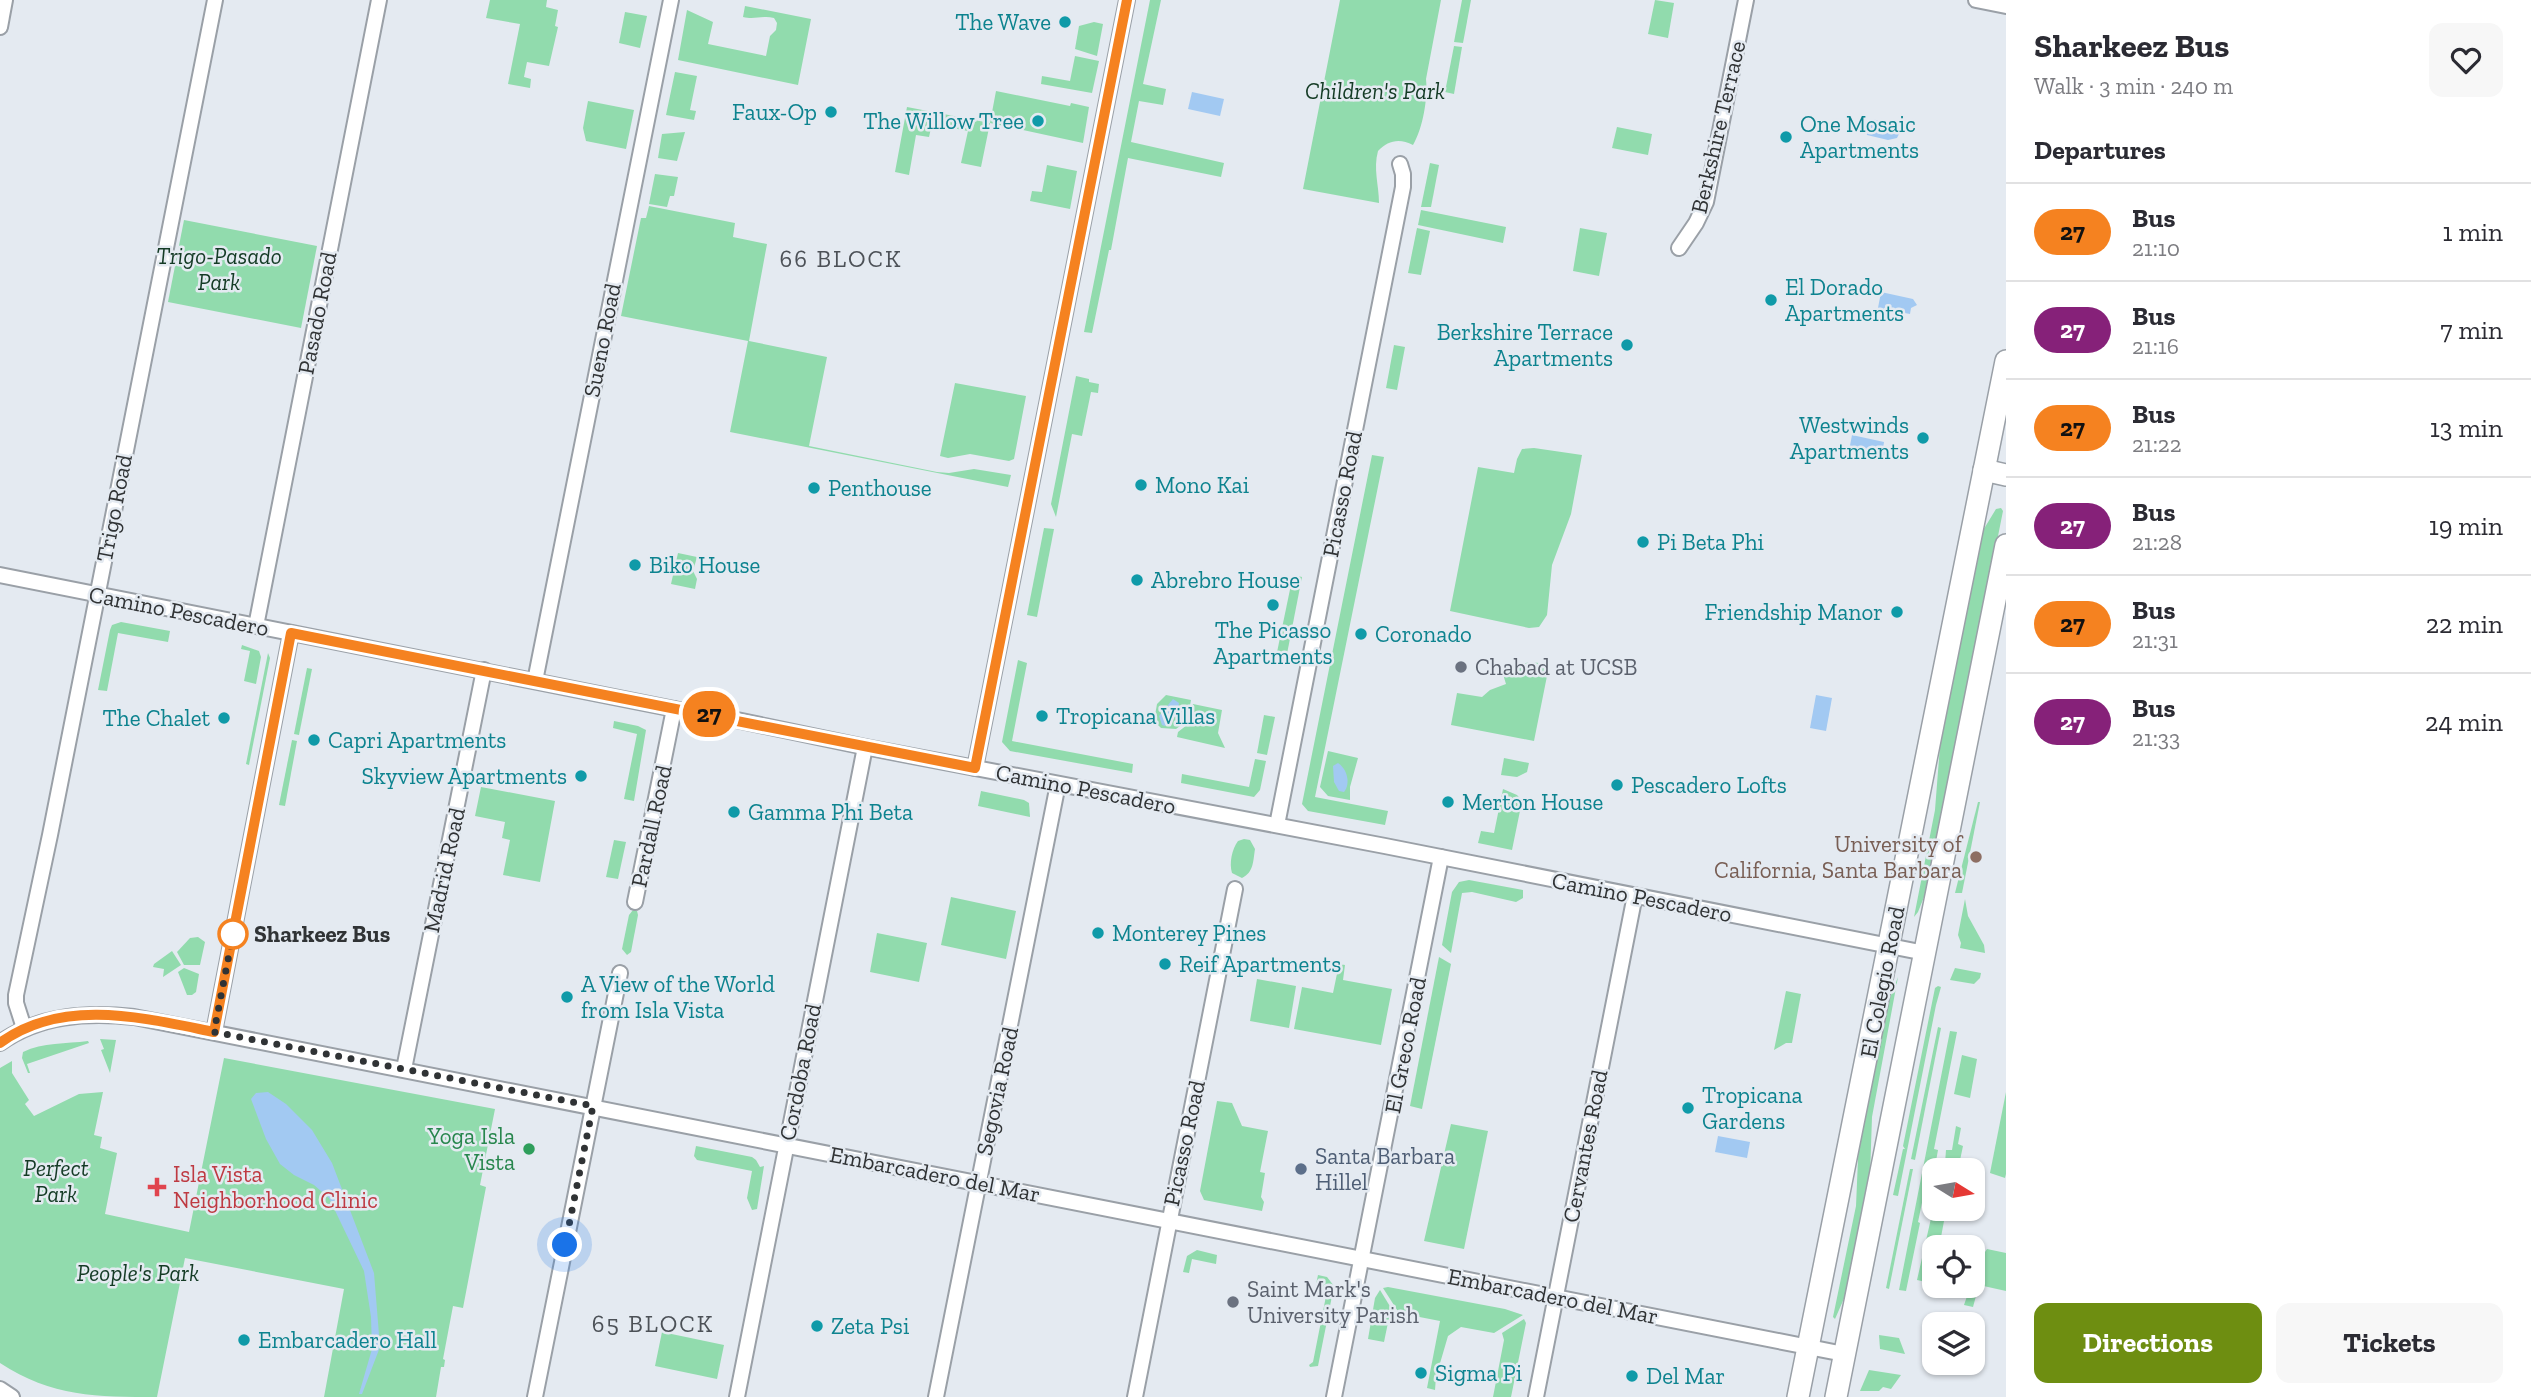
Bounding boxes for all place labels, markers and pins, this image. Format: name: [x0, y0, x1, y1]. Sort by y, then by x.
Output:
place label: The Wave: [955, 8, 1051, 36]
marker: The Wave: [1057, 14, 1073, 30]
place label: Faux-Op: [732, 98, 817, 126]
marker: Faux-Op: [823, 104, 839, 120]
place label: The Willow Tree: [863, 107, 1024, 135]
place label: One Mosaic Apartments: [1800, 110, 1919, 164]
marker: The Willow Tree: [1030, 113, 1046, 129]
marker: One Mosaic Apartments: [1778, 129, 1794, 145]
place label: El Dorado Apartments: [1785, 273, 1904, 327]
marker: El Dorado Apartments: [1763, 292, 1779, 308]
place label: Berkshire Terrace Apartments: [1437, 318, 1613, 372]
marker: Berkshire Terrace Apartments: [1619, 337, 1635, 353]
place label: Westwinds Apartments: [1790, 411, 1909, 465]
marker: Westwinds Apartments: [1915, 430, 1931, 446]
place label: Mono Kai: [1155, 471, 1249, 499]
place label: Penthouse: [828, 474, 932, 502]
marker: Mono Kai: [1133, 477, 1149, 493]
marker: Penthouse: [806, 480, 822, 496]
place label: Pi Beta Phi: [1657, 528, 1764, 556]
marker: Pi Beta Phi: [1635, 534, 1651, 550]
place label: Biko House: [649, 551, 760, 579]
marker: Biko House: [627, 557, 643, 573]
place label: Abrebro House: [1151, 566, 1300, 594]
marker: Abrebro House: [1129, 572, 1145, 588]
marker: The Picasso Apartments: [1265, 597, 1281, 613]
place label: Friendship Manor: [1704, 598, 1883, 626]
marker: Friendship Manor: [1889, 604, 1905, 620]
place label: The Picasso Apartments: [1213, 616, 1333, 670]
place label: Coronado: [1375, 620, 1472, 648]
marker: Coronado: [1353, 626, 1369, 642]
place label: Chabad at UCSB: [1475, 653, 1637, 681]
marker: Chabad at UCSB: [1453, 659, 1469, 675]
place label: Tropicana Villas: [1056, 702, 1215, 730]
place label: The Chalet: [103, 704, 210, 732]
marker: Tropicana Villas: [1034, 708, 1050, 724]
marker: The Chalet: [216, 710, 232, 726]
place label: Capri Apartments: [328, 726, 506, 754]
marker: Capri Apartments: [306, 732, 322, 748]
place label: Skyview Apartments: [361, 762, 567, 790]
marker: Skyview Apartments: [573, 768, 589, 784]
place label: Pescadero Lofts: [1631, 771, 1787, 799]
marker: Pescadero Lofts: [1609, 777, 1625, 793]
place label: Merton House: [1462, 788, 1603, 816]
marker: Merton House: [1440, 794, 1456, 810]
place label: Gamma Phi Beta: [748, 798, 913, 826]
marker: Gamma Phi Beta: [726, 804, 742, 820]
place label: University of California, Santa Barbara: [1714, 830, 1964, 884]
marker: University of California, Santa Barbara: [1968, 849, 1984, 865]
marker: Sharkeez Bus: [218, 919, 248, 949]
place label: Monterey Pines: [1112, 919, 1266, 947]
place label: Sharkeez Bus: [254, 920, 390, 948]
marker: Monterey Pines: [1090, 925, 1106, 941]
place label: Reif Apartments: [1179, 950, 1341, 978]
marker: Reif Apartments: [1157, 956, 1173, 972]
place label: A View of the World from Isla Vista: [581, 970, 775, 1024]
marker: A View of the World from Isla Vista: [559, 989, 575, 1005]
place label: Tropicana Gardens: [1702, 1081, 1803, 1135]
marker: Tropicana Gardens: [1680, 1100, 1696, 1116]
place label: Yoga Isla Vista: [426, 1122, 515, 1176]
marker: Yoga Isla Vista: [521, 1141, 537, 1157]
place label: Santa Barbara Hillel: [1315, 1142, 1455, 1196]
place label: Isla Vista Neighborhood Clinic: [173, 1160, 378, 1214]
marker: Santa Barbara Hillel: [1293, 1161, 1309, 1177]
marker: Isla Vista Neighborhood Clinic: [147, 1177, 167, 1197]
place label: Saint Mark's University Parish: [1247, 1275, 1419, 1329]
marker: Saint Mark's University Parish: [1225, 1294, 1241, 1310]
place label: Zeta Psi: [831, 1312, 909, 1340]
marker: Zeta Psi: [809, 1318, 825, 1334]
place label: Embarcadero Hall: [258, 1326, 437, 1354]
marker: Embarcadero Hall: [236, 1332, 252, 1348]
place label: Sigma Pi: [1435, 1359, 1522, 1387]
place label: Del Mar: [1646, 1362, 1725, 1390]
marker: Sigma Pi: [1413, 1365, 1429, 1381]
marker: Del Mar: [1624, 1368, 1640, 1384]

